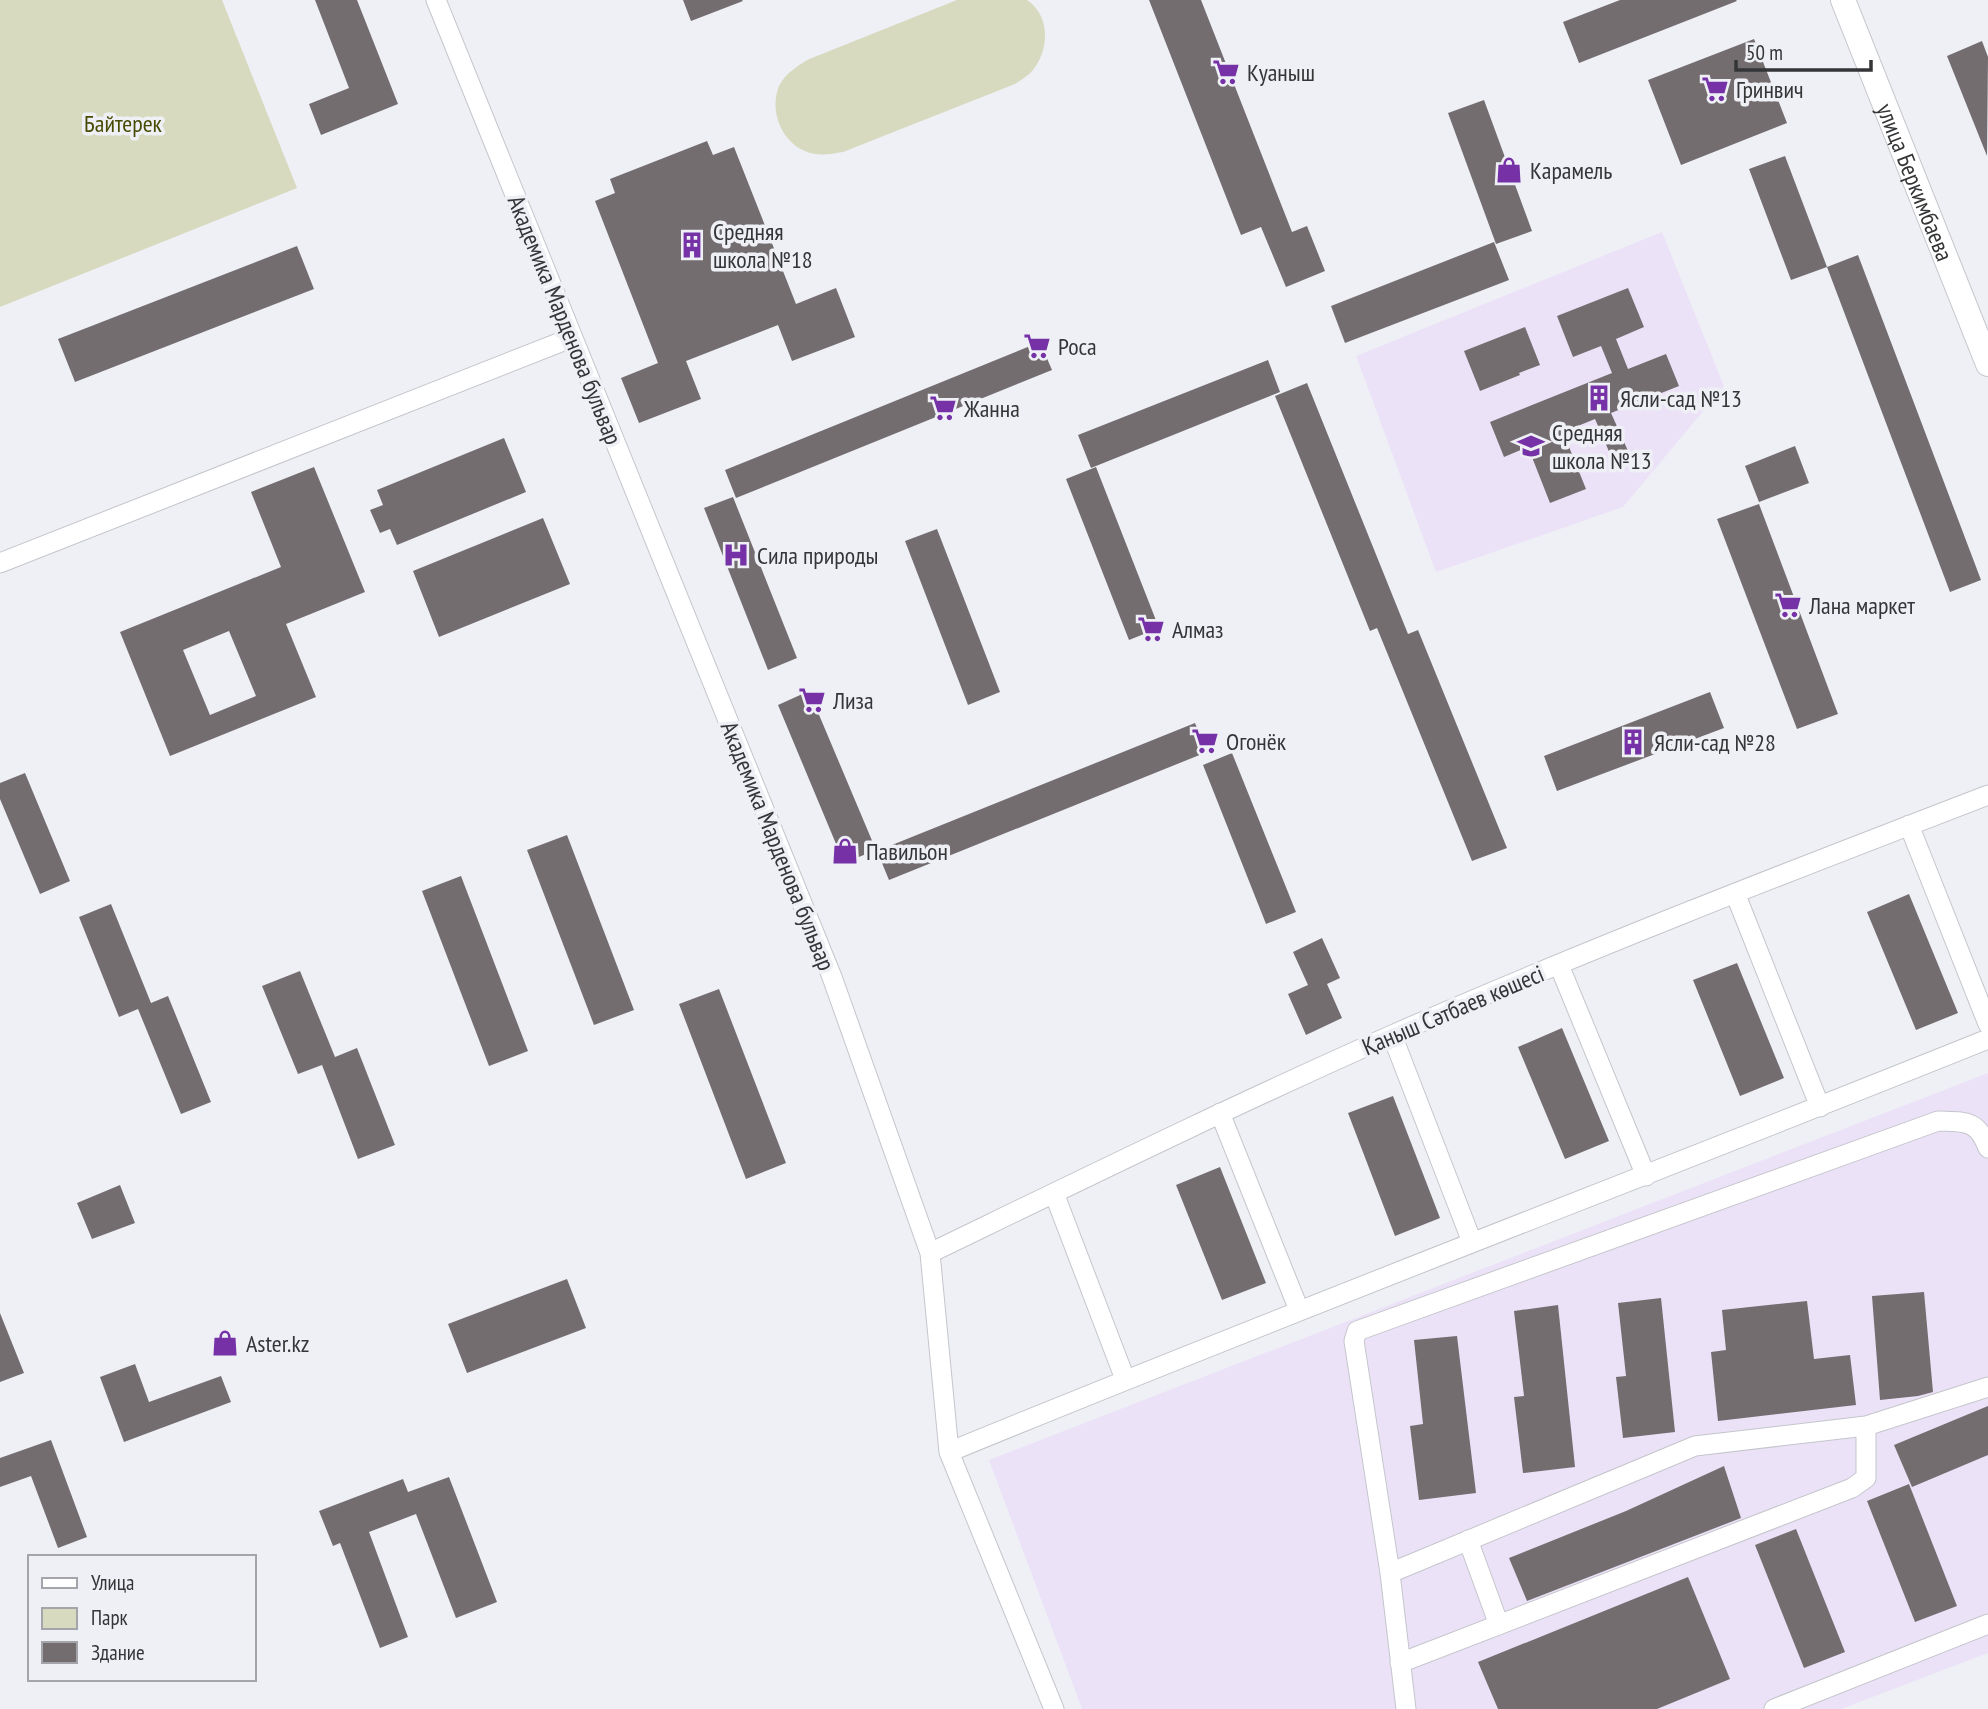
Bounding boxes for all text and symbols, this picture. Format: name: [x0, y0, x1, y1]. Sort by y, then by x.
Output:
scale bar: [1736, 28, 1871, 72]
text: 50 m: [1746, 39, 1783, 66]
supermarket icon: Куаныш: [1211, 57, 1241, 87]
place label: Куаныш: [1247, 57, 1315, 88]
supermarket icon: Гринвич: [1700, 74, 1730, 104]
place label: Гринвич: [1736, 74, 1804, 105]
street label: улица Беркимбаева: [1870, 99, 1961, 265]
park label: Байтерек: [84, 108, 163, 139]
shop icon: Карамель: [1494, 155, 1524, 185]
place label: Карамель: [1530, 155, 1612, 186]
street label: Академика Марденова бульвар: [501, 191, 629, 449]
place label: Средняя школа №18: [713, 216, 813, 275]
building icon: Средняя школа №18: [677, 230, 707, 260]
supermarket icon: Роса: [1022, 331, 1052, 361]
place label: Роса: [1058, 331, 1097, 362]
building icon: Ясли-сад №13: [1584, 383, 1614, 413]
place label: Ясли-сад №13: [1620, 383, 1742, 414]
supermarket icon: Жанна: [928, 393, 958, 423]
place label: Жанна: [963, 393, 1020, 424]
place label: Средняя школа №13: [1552, 417, 1652, 476]
school or university icon: Средняя школа №13: [1516, 431, 1546, 461]
hospital icon: Сила природы: [721, 540, 751, 570]
place label: Сила природы: [757, 540, 879, 571]
supermarket icon: Лана маркет: [1773, 590, 1803, 620]
place label: Лана маркет: [1808, 590, 1915, 621]
supermarket icon: Алмаз: [1136, 614, 1166, 644]
place label: Алмаз: [1172, 614, 1223, 645]
supermarket icon: Лиза: [797, 685, 827, 715]
place label: Лиза: [832, 685, 874, 716]
street label: Академика Марденова бульвар: [714, 717, 842, 975]
supermarket icon: Огонёк: [1190, 726, 1220, 756]
place label: Огонёк: [1226, 726, 1287, 757]
building icon: Ясли-сад №28: [1618, 727, 1648, 757]
place label: Ясли-сад №28: [1654, 727, 1776, 758]
shop icon: Павильон: [830, 836, 860, 866]
place label: Павильон: [866, 836, 948, 867]
street label: Қаныш Сәтбаев көшесі: [1357, 958, 1549, 1062]
shop icon: Aster.kz: [210, 1328, 240, 1358]
place label: Aster.kz: [246, 1328, 309, 1359]
legend: [28, 1555, 256, 1681]
text: Улица: [91, 1569, 134, 1596]
text: Парк: [91, 1604, 128, 1631]
text: Здание: [91, 1639, 145, 1666]

